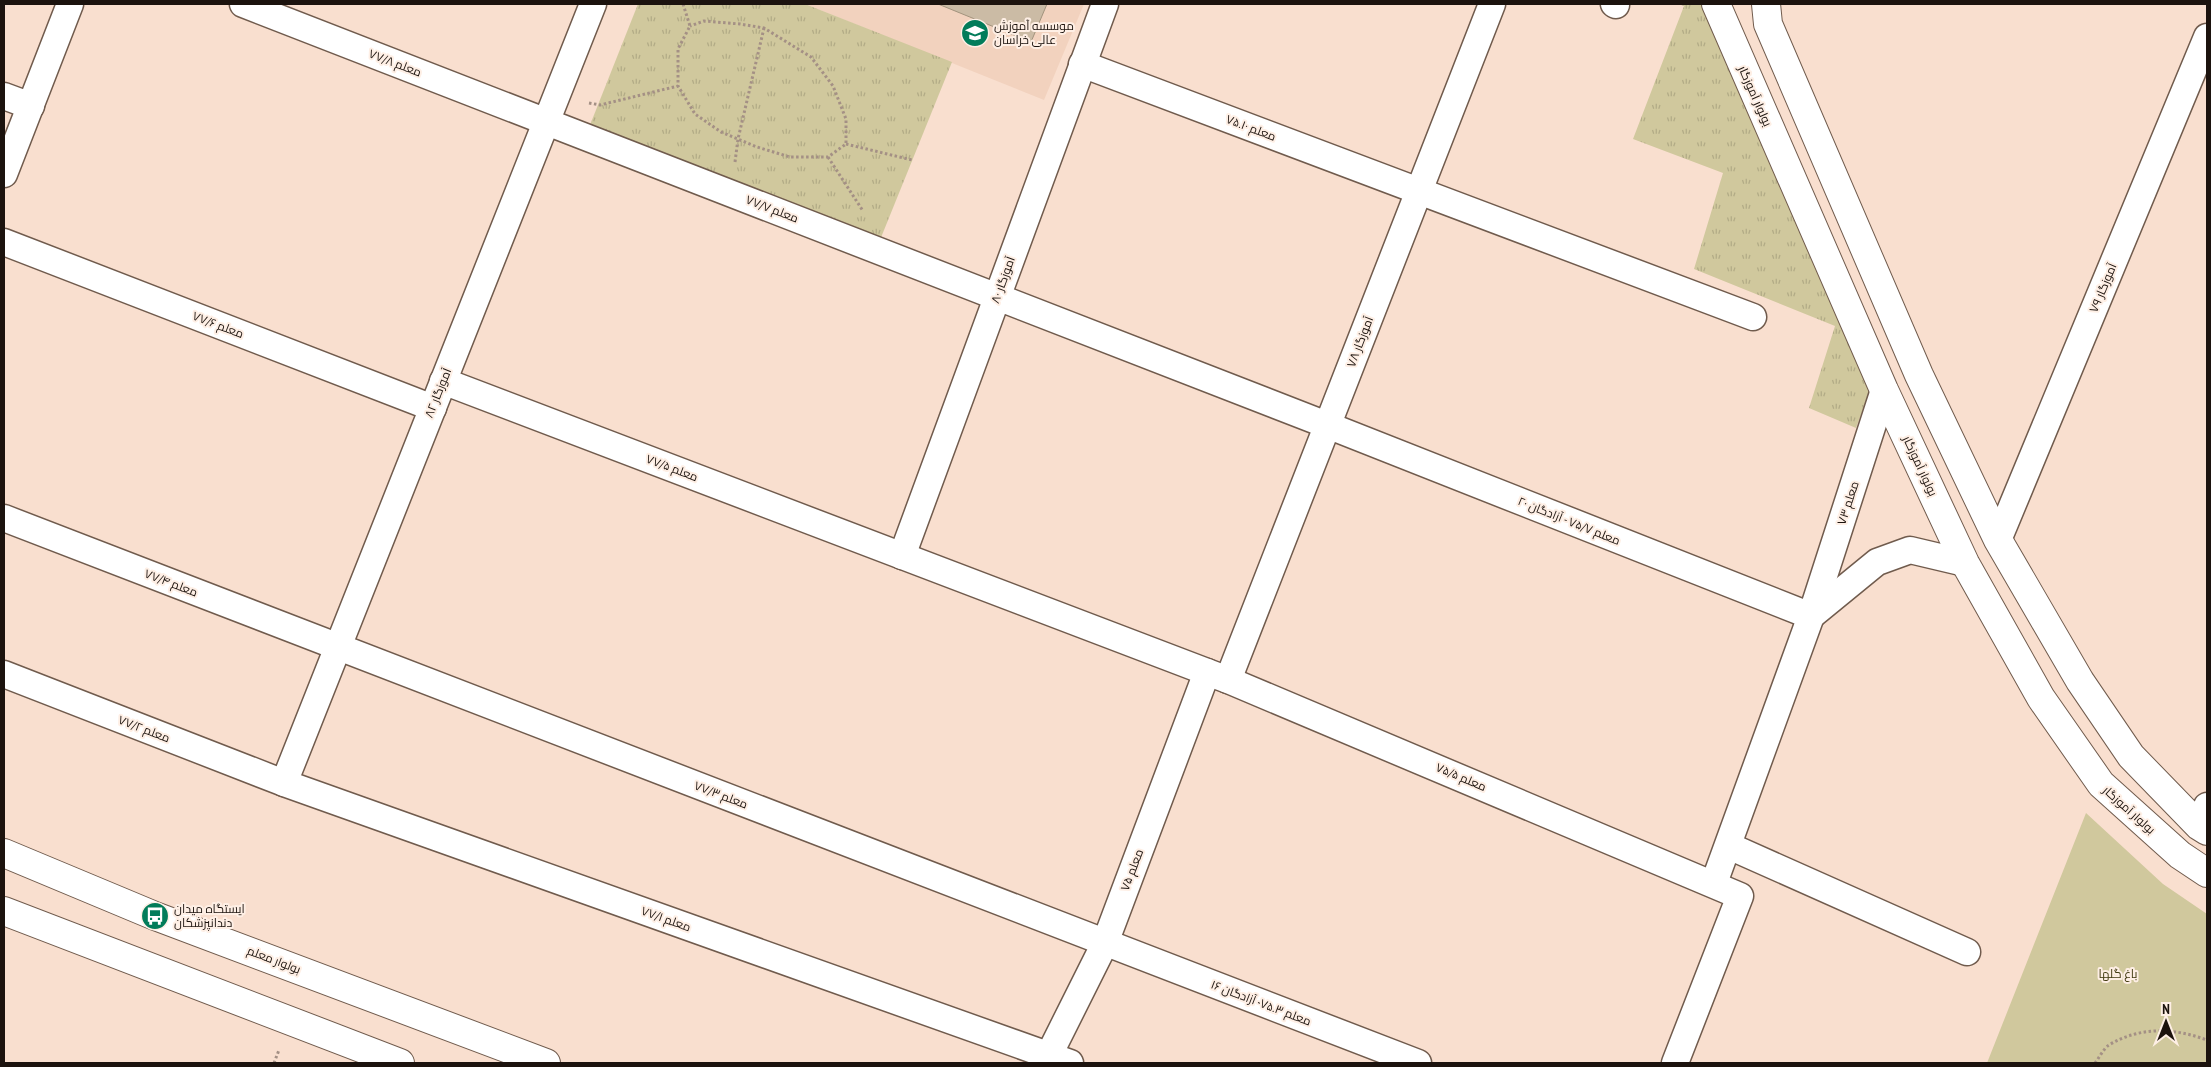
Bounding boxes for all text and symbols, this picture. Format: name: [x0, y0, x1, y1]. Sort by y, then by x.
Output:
school or university icon: موسسه آموزش عالی خراسان: [960, 18, 990, 48]
place label: موسسه آموزش عالی خراسان: [994, 18, 1074, 47]
street label: معلم ۷۷/۸: [366, 46, 424, 80]
street label: بولوار آموزگار: [1735, 62, 1776, 129]
street label: معلم ۷۵.۱۰: [1224, 111, 1278, 145]
street label: معلم ۷۷/۷: [743, 192, 801, 226]
street label: آموزگار ۸۰: [987, 254, 1018, 305]
street label: ۷۹ آموزگار: [2085, 260, 2120, 315]
street label: معلم ۷۷/۶: [190, 308, 246, 342]
street label: آموزگار ۷۸: [1343, 314, 1376, 369]
street label: آموزگار ۸۲: [421, 365, 455, 420]
street label: بولوار آموزگار: [1899, 432, 1941, 498]
street label: معلم ۷۷/۵: [644, 451, 700, 485]
street label: معلم ۷۳: [1833, 479, 1863, 527]
street label: معلم ۷۵/۷ - آزادگان ۲۰: [1515, 493, 1623, 549]
street label: معلم ۷۷/۴: [142, 566, 200, 600]
street label: معلم ۷۷/۲: [116, 712, 172, 746]
street label: معلم ۷۵/۵: [1433, 759, 1489, 795]
street label: معلم ۷۷/۳: [692, 777, 750, 813]
street label: بولوار آموزگار: [2099, 782, 2159, 837]
street label: معلم ۷۵: [1117, 847, 1147, 893]
bus stop icon: ایستگاه میدان دندانپزشکان: [140, 901, 170, 931]
place label: ایستگاه میدان دندانپزشکان: [174, 901, 245, 932]
street label: معلم ۷۷/۱: [639, 903, 693, 935]
street label: بولوار معلم: [245, 942, 303, 978]
park label: باغ گلها: [2098, 966, 2138, 982]
street label: معلم ۷۵.۳- آزادگان ۱۶: [1209, 977, 1313, 1029]
north arrow: [2141, 997, 2191, 1047]
text: N: [2162, 1000, 2170, 1018]

